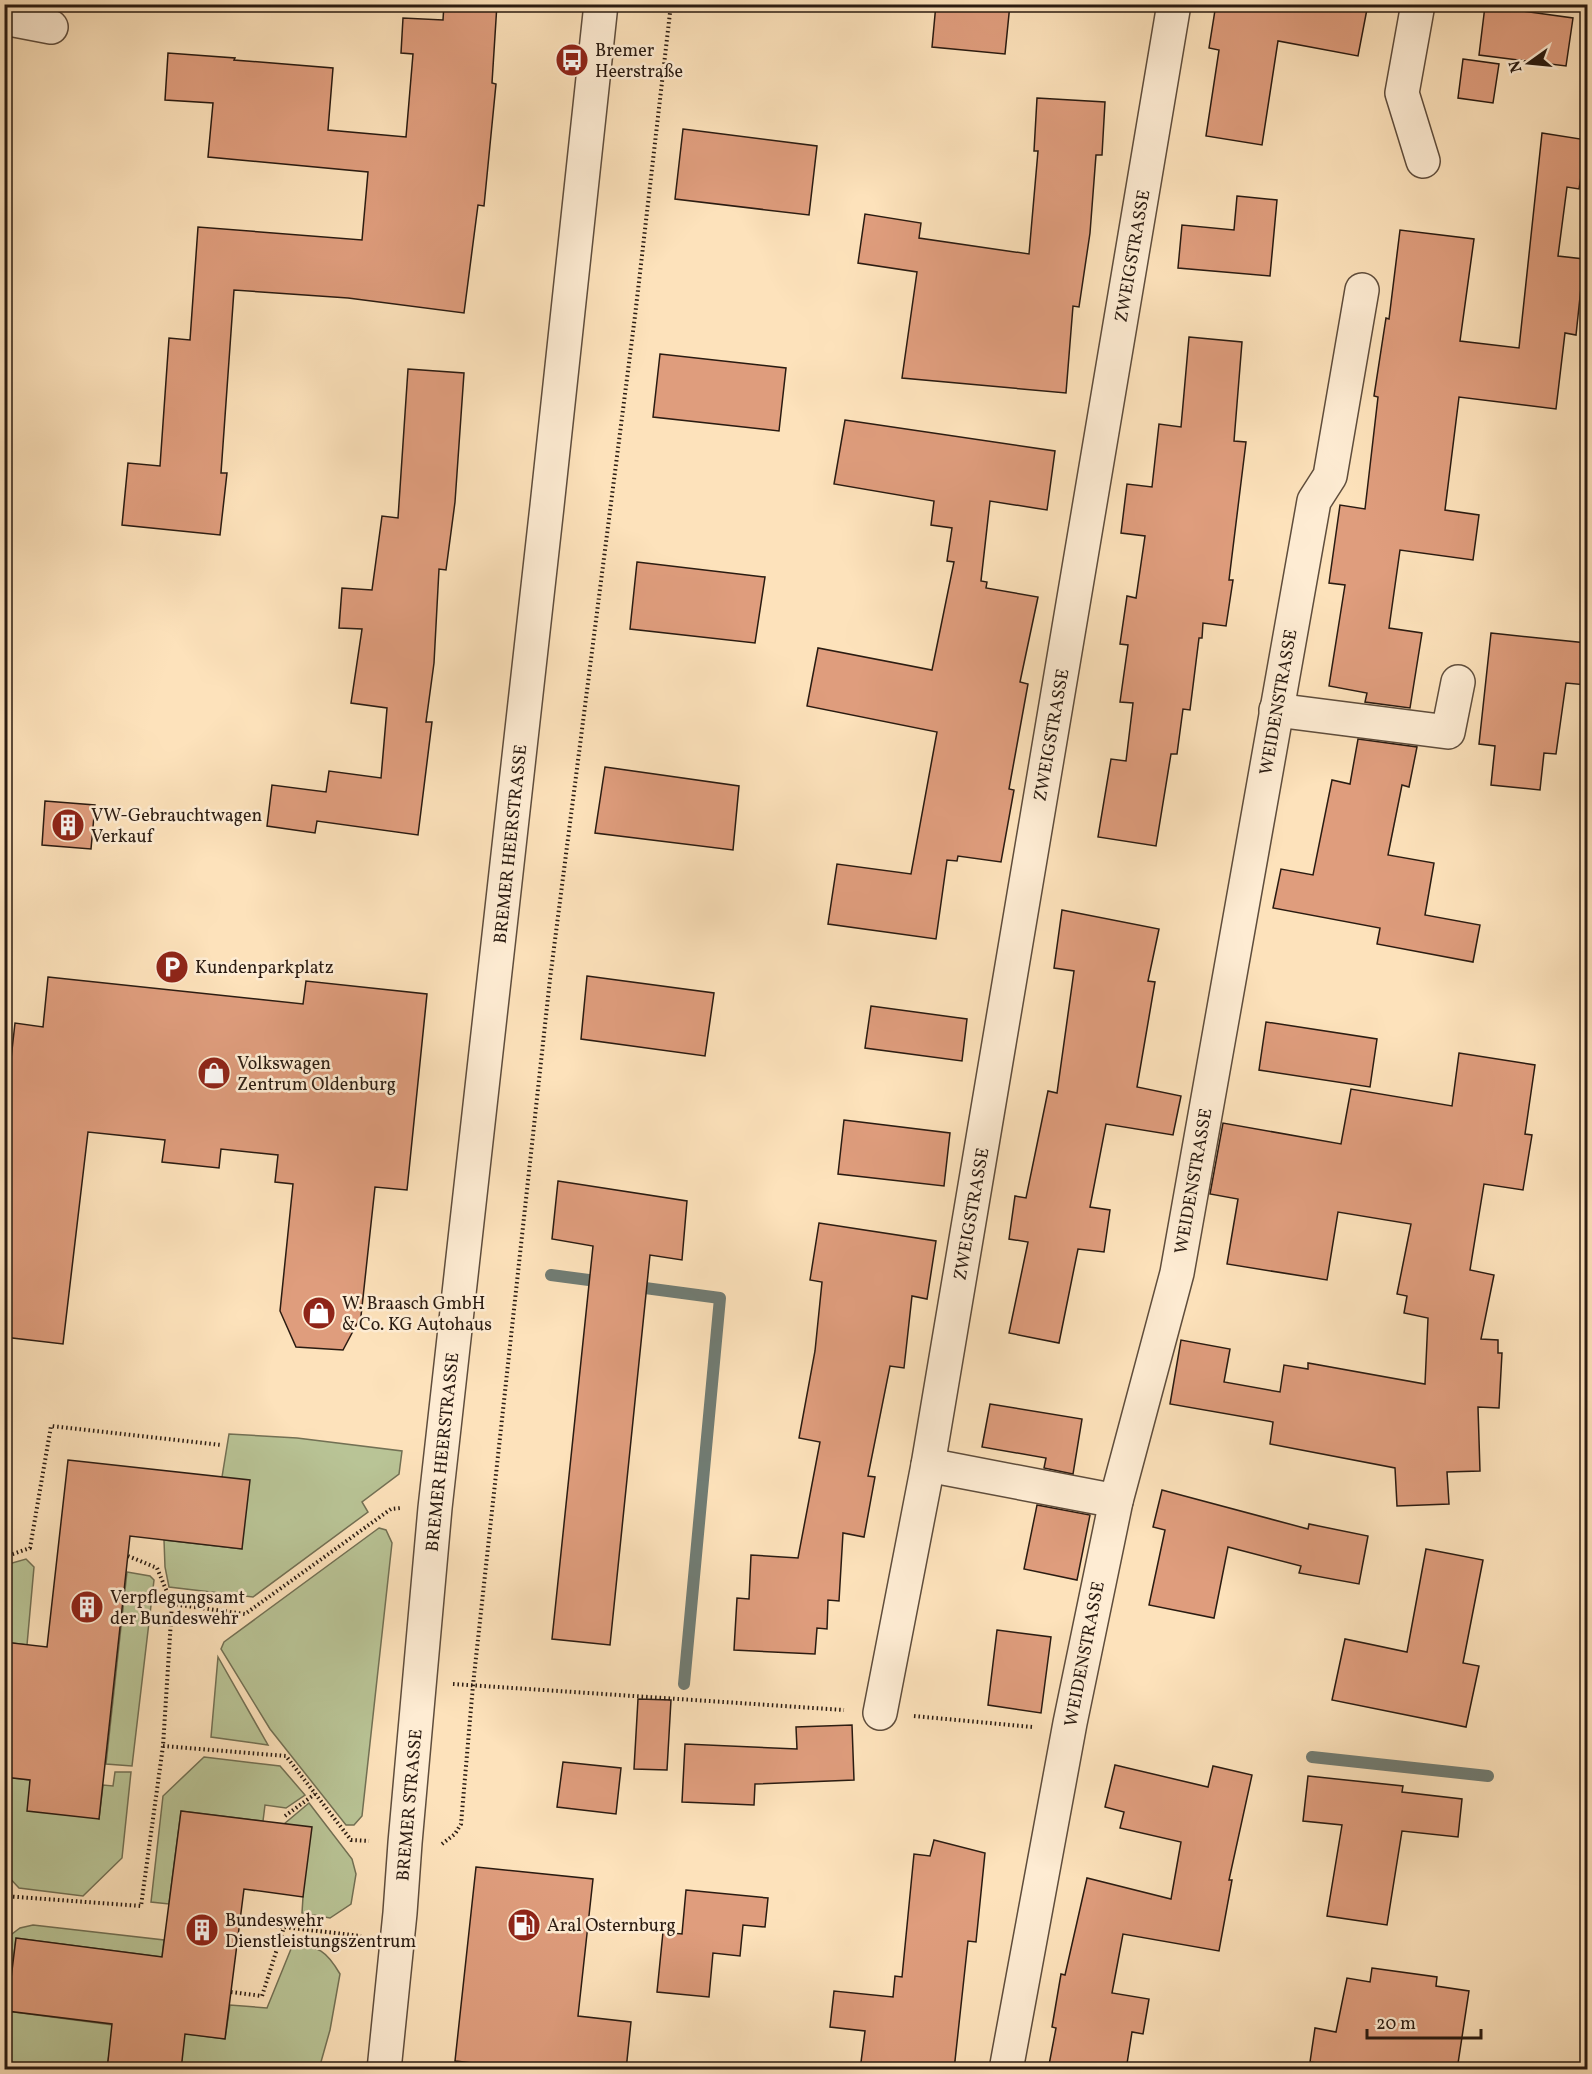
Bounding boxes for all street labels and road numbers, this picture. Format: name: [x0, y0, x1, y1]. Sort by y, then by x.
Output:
street label: ZWEIGSTRASSE: [1110, 188, 1157, 324]
street label: WEIDENSTRASSE: [1254, 627, 1305, 777]
street label: ZWEIGSTRASSE: [1029, 667, 1076, 803]
street label: BREMER HEERSTRASSE: [489, 743, 534, 945]
street label: WEIDENSTRASSE: [1169, 1106, 1220, 1256]
street label: ZWEIGSTRASSE: [949, 1146, 996, 1282]
street label: BREMER HEERSTRASSE: [421, 1351, 466, 1553]
street label: WEIDENSTRASSE: [1059, 1579, 1112, 1729]
street label: BREMER STRASSE: [391, 1728, 430, 1882]

